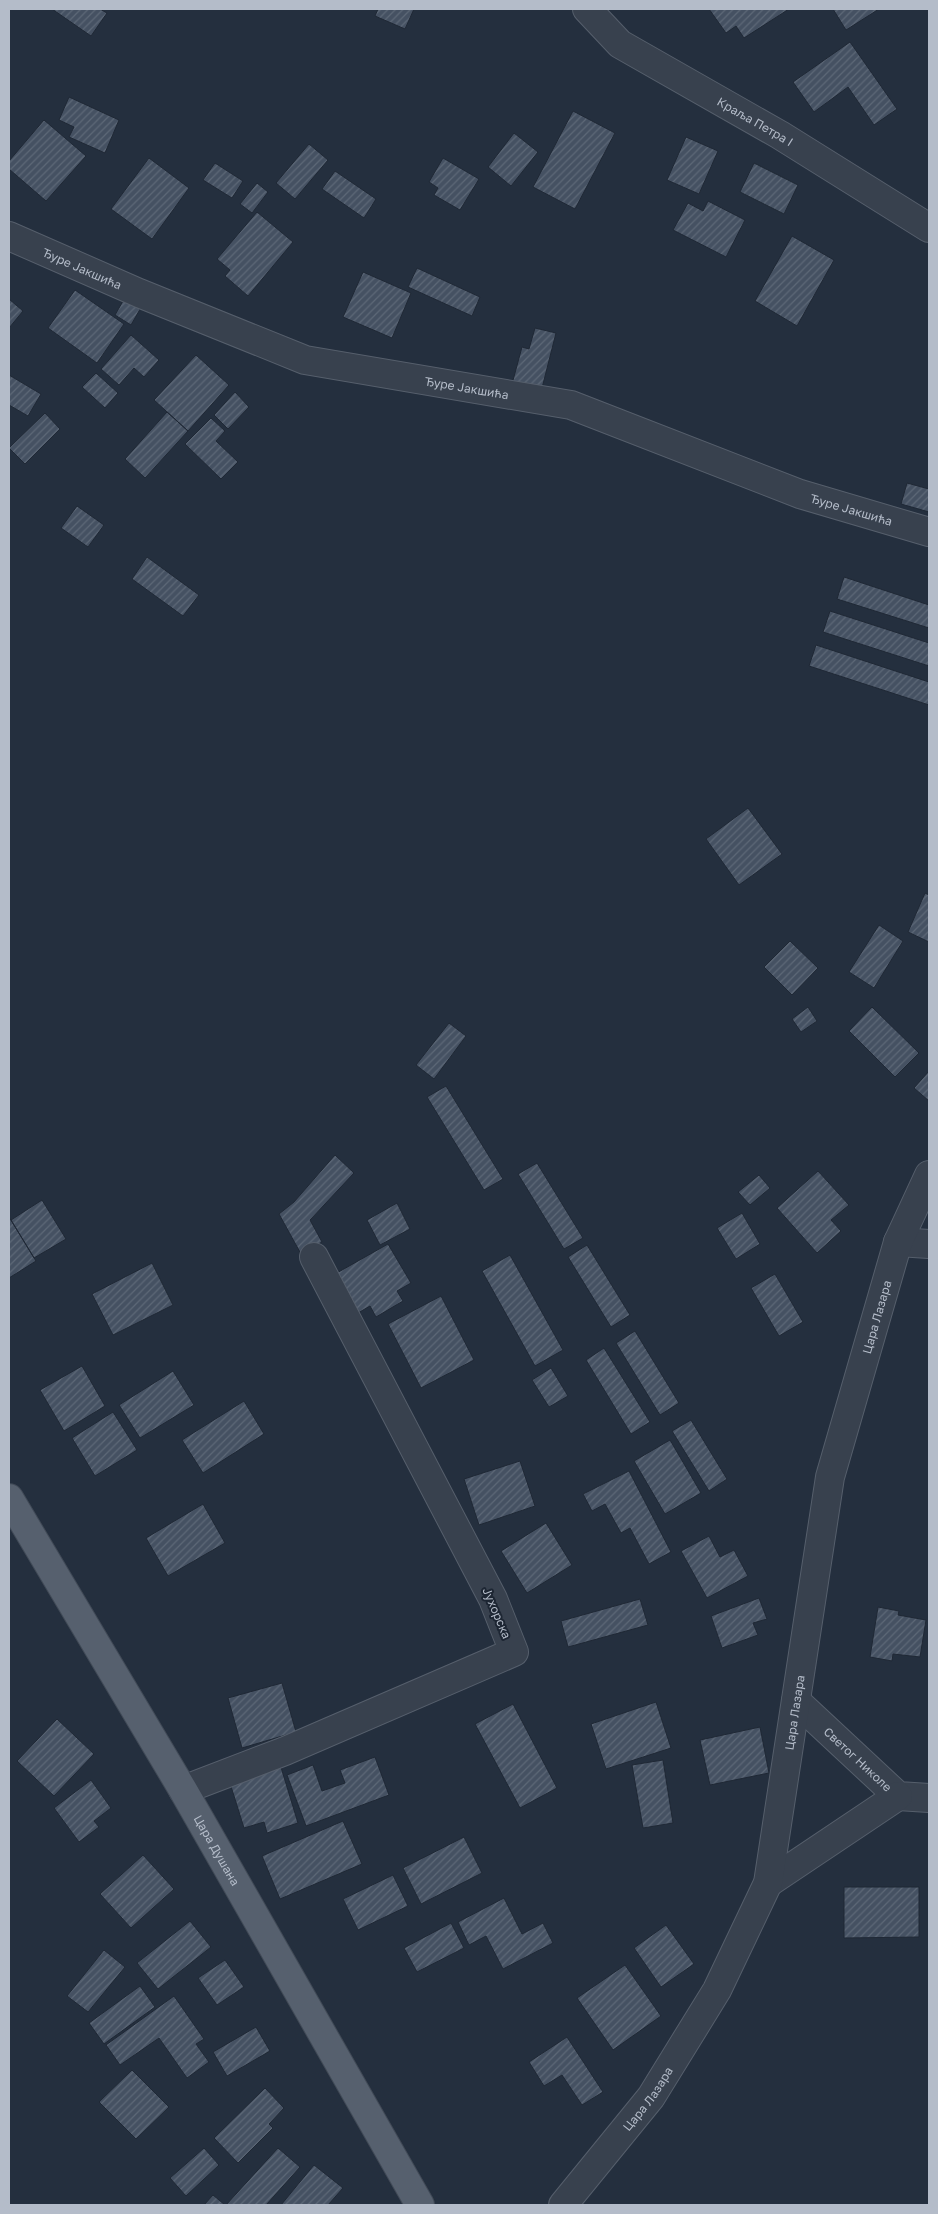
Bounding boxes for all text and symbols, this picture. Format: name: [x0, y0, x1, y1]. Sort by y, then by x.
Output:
street label: Краља Петра I: [715, 93, 796, 149]
street label: Ђуре Јакшића: [40, 244, 124, 292]
street label: Ђуре Јакшића: [424, 373, 510, 402]
street label: Ђуре Јакшића: [808, 490, 894, 528]
street label: Цара Лазара: [859, 1278, 894, 1355]
street label: Јухорска: [479, 1585, 515, 1641]
street label: Цара Лазара: [781, 1674, 807, 1751]
street label: Светог Николе: [821, 1724, 895, 1794]
street label: Цара Душана: [191, 1812, 243, 1888]
street label: Цара Лазара: [619, 2064, 676, 2134]

